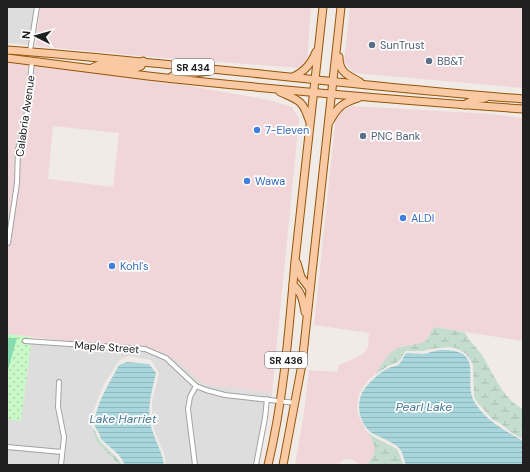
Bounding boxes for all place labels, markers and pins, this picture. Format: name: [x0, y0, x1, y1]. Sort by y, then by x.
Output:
place label: SunTrust: [380, 38, 425, 52]
marker: SunTrust: [367, 40, 377, 50]
place label: BB&T: [437, 54, 464, 68]
marker: BB&T: [424, 56, 434, 66]
place label: 7-Eleven: [265, 123, 309, 137]
marker: 7-Eleven: [252, 125, 262, 135]
place label: PNC Bank: [371, 129, 421, 143]
marker: PNC Bank: [358, 131, 368, 141]
place label: Wawa: [255, 174, 285, 188]
marker: Wawa: [242, 176, 252, 186]
place label: ALDI: [411, 211, 434, 225]
marker: ALDI: [398, 213, 408, 223]
place label: Kohl's: [120, 259, 149, 273]
marker: Kohl's: [107, 261, 117, 271]

